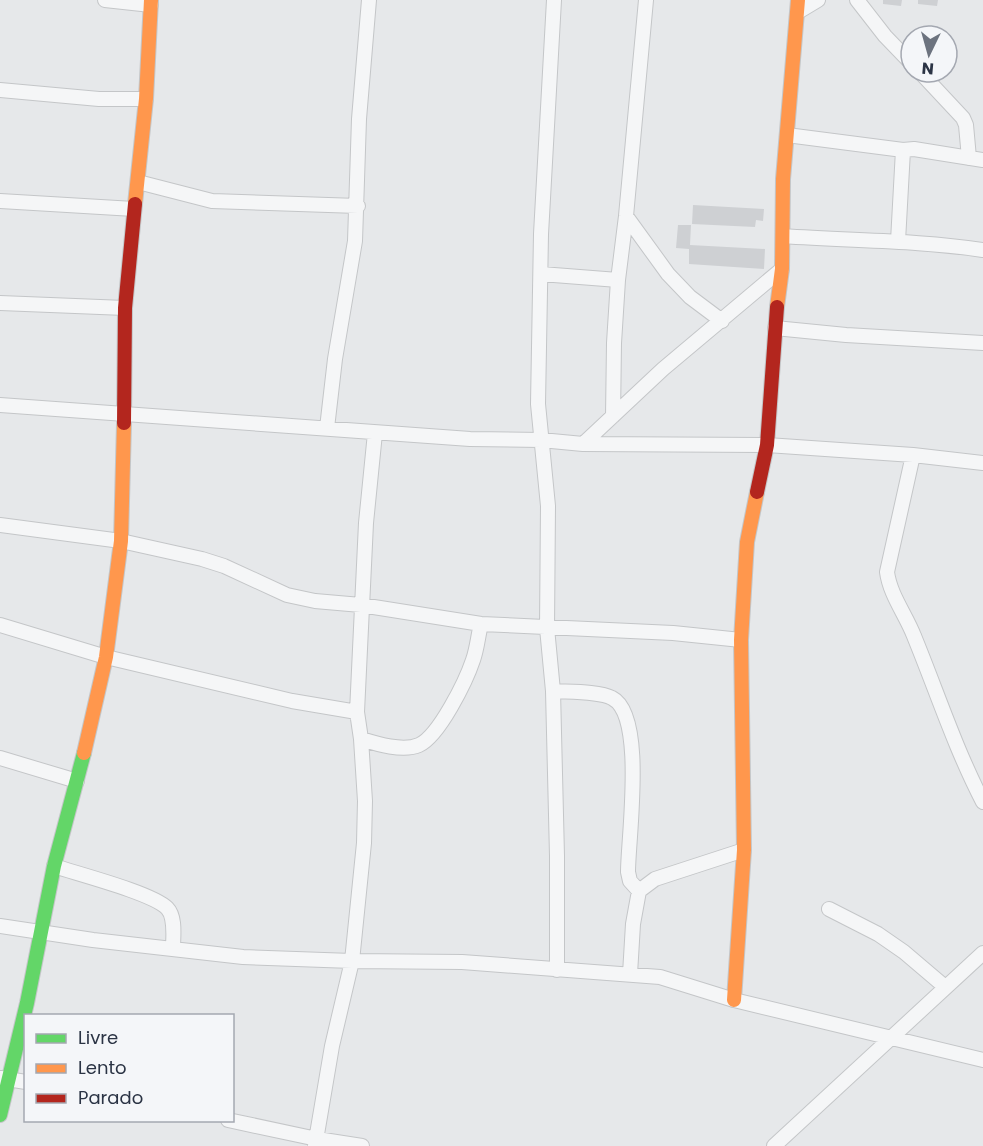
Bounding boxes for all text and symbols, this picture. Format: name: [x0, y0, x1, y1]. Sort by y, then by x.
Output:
north arrow: [899, 24, 959, 84]
text: N: [921, 56, 935, 80]
legend: [24, 1014, 234, 1122]
text: Livre: [78, 1025, 118, 1050]
text: Lento: [78, 1055, 127, 1080]
text: Parado: [78, 1085, 143, 1110]

